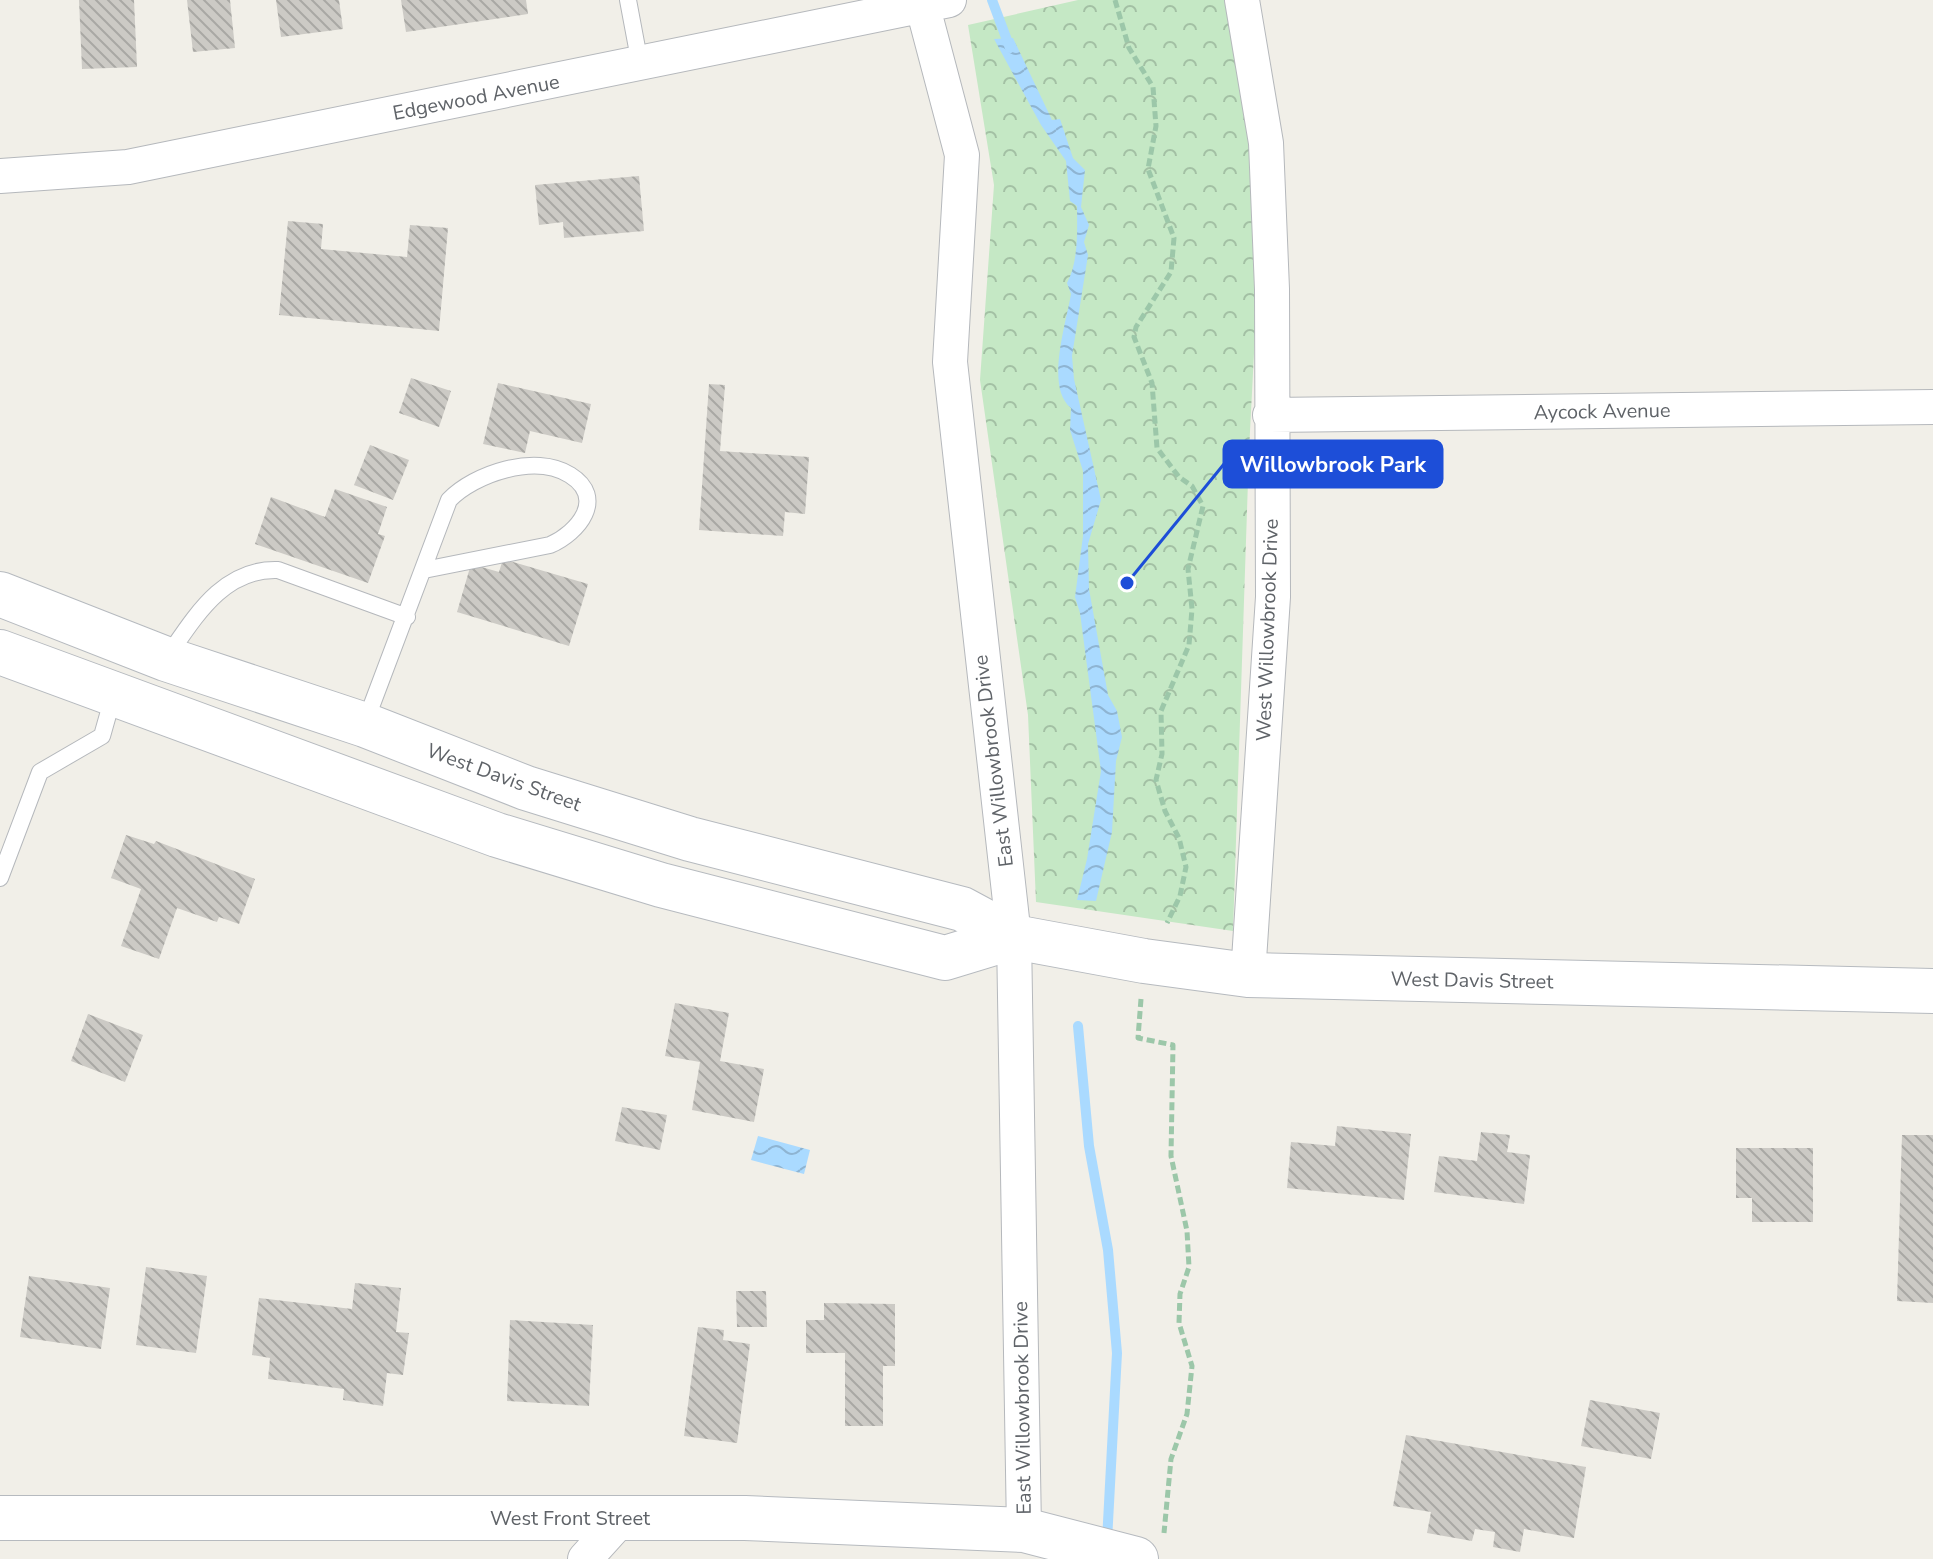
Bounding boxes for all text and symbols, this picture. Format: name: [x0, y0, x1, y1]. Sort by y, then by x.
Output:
street label: Edgewood Avenue: [390, 68, 562, 127]
street label: Aycock Avenue: [1533, 397, 1671, 426]
callout: Willowbrook Park: [1224, 441, 1442, 487]
text: Willowbrook Park: [1240, 450, 1427, 480]
street label: West Willowbrook Drive: [1250, 518, 1285, 742]
street label: East Willowbrook Drive: [967, 653, 1020, 869]
street label: West Davis Street: [423, 737, 586, 818]
street label: West Davis Street: [1390, 966, 1555, 995]
street label: East Willowbrook Drive: [1007, 1301, 1038, 1515]
street label: West Front Street: [490, 1505, 651, 1532]

